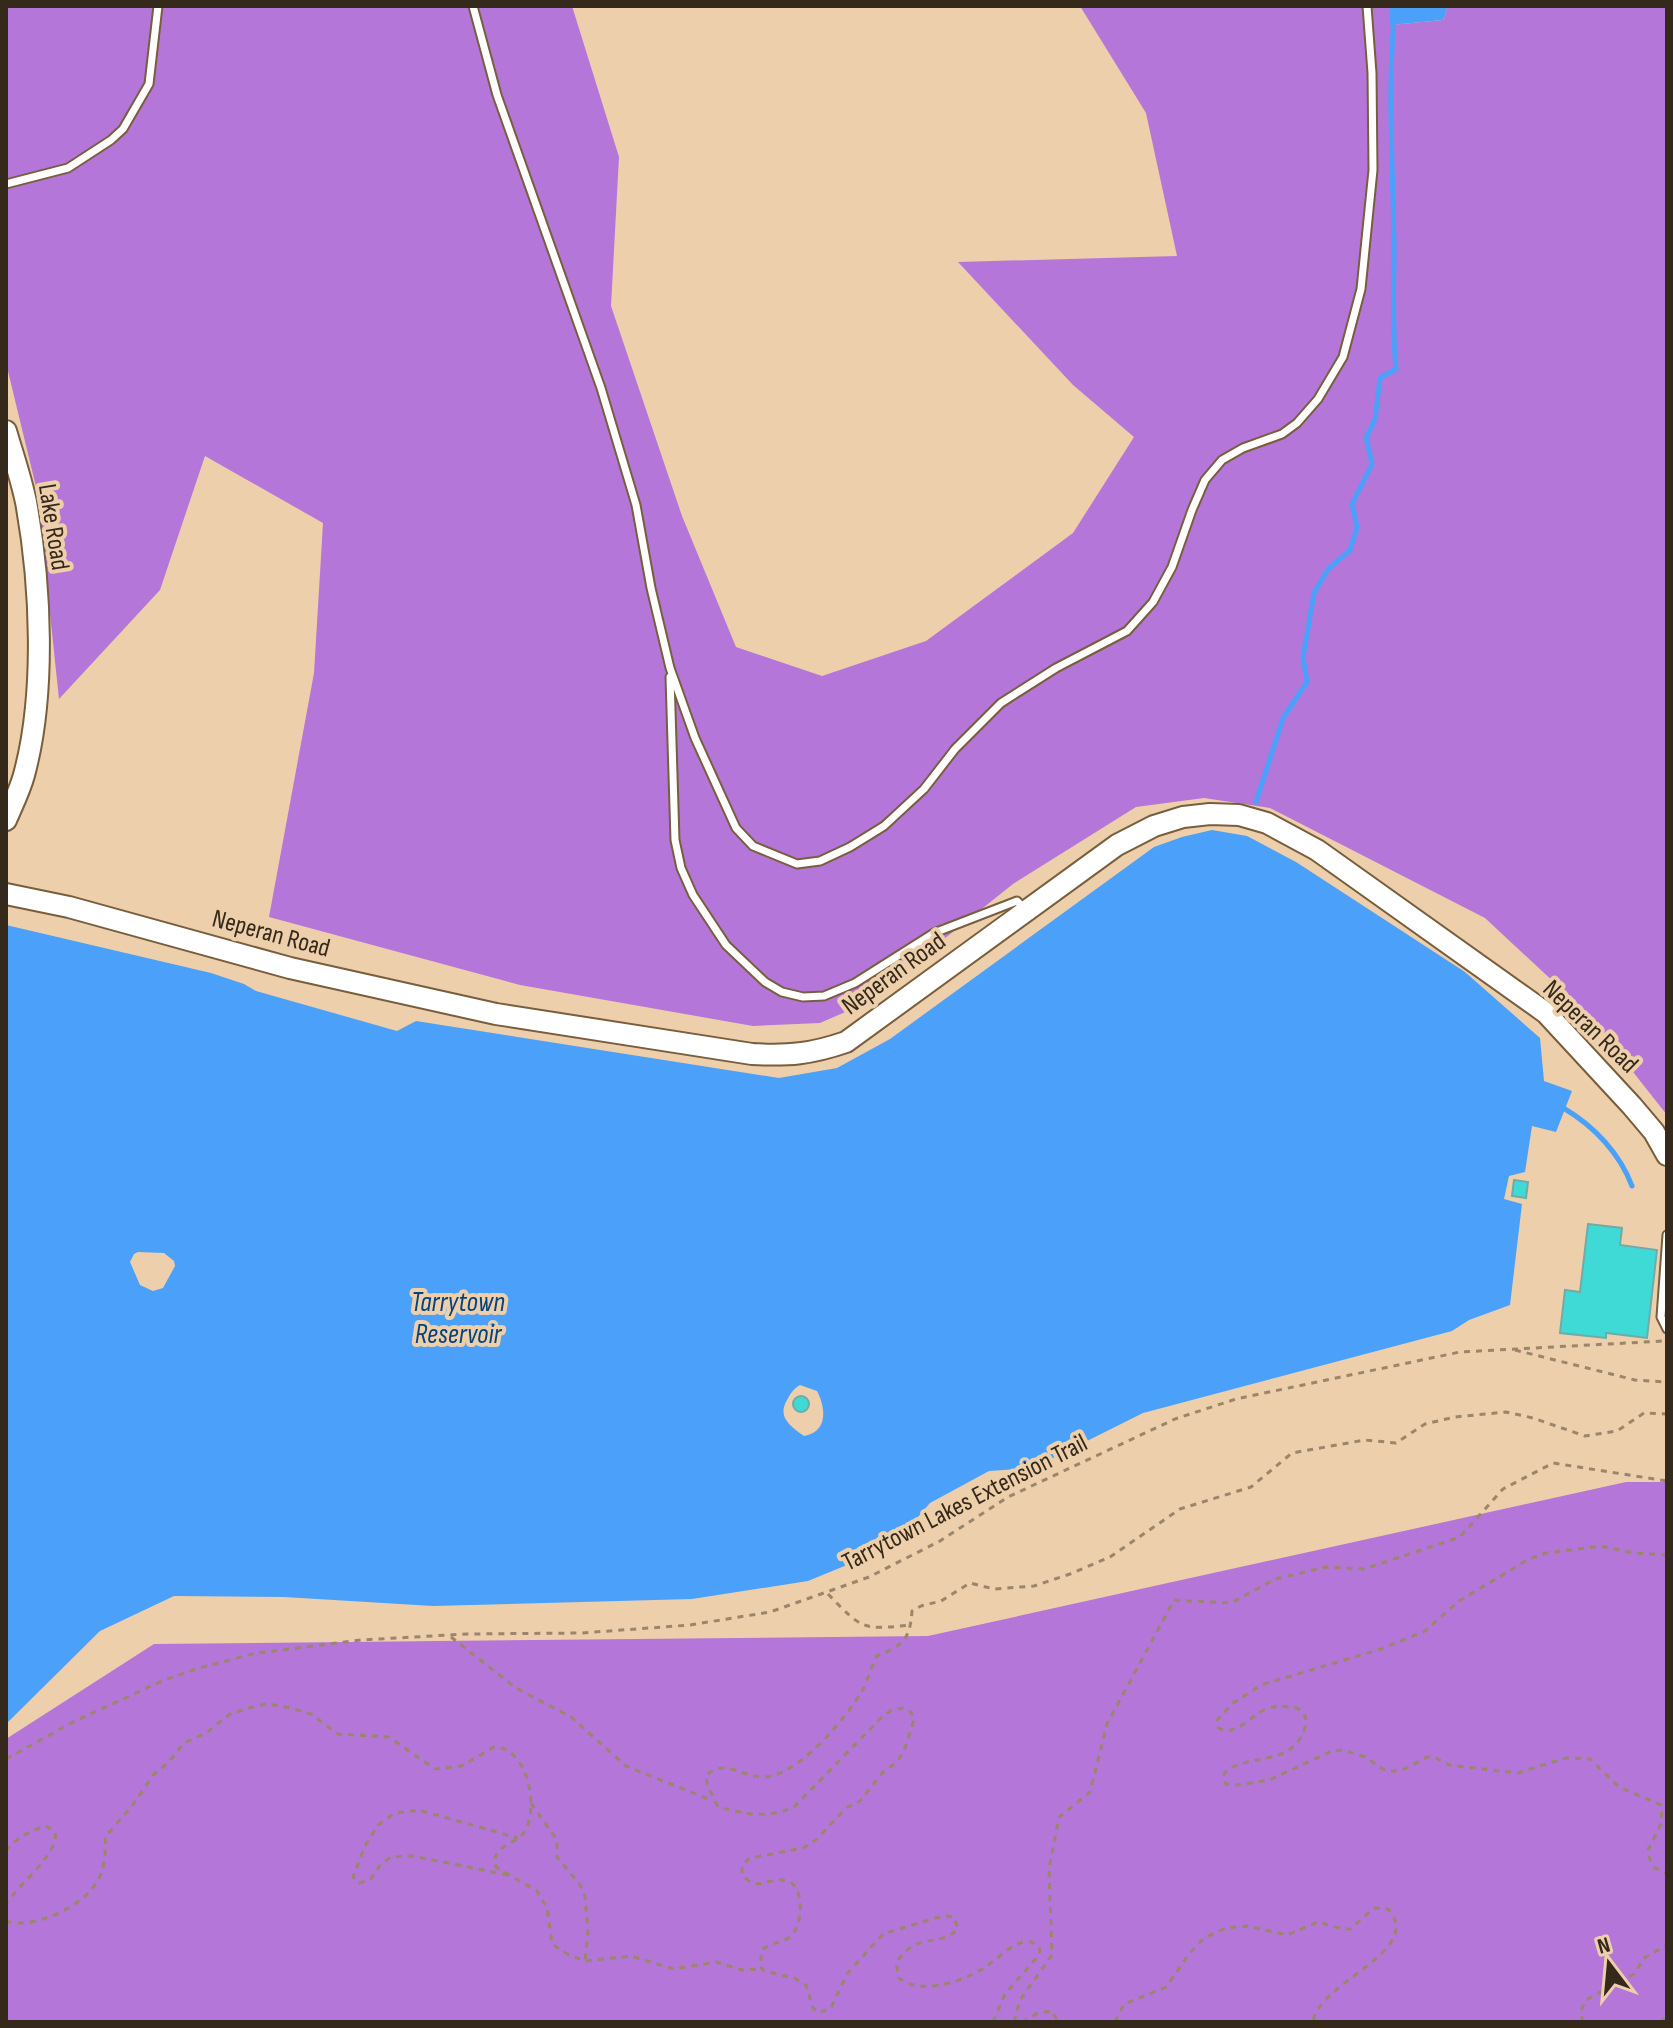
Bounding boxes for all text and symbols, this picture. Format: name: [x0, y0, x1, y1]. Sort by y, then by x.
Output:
street label: Lake Road: [31, 482, 75, 572]
street label: Neperan Road: [209, 903, 333, 965]
street label: Neperan Road: [836, 926, 952, 1022]
street label: Neperan Road: [1536, 974, 1644, 1080]
water label: Tarrytown Reservoir: [411, 1286, 505, 1351]
street label: Tarrytown Lakes Extension Trail: [837, 1428, 1093, 1578]
north arrow: [1569, 1924, 1649, 2004]
text: N: [1595, 1932, 1613, 1961]

